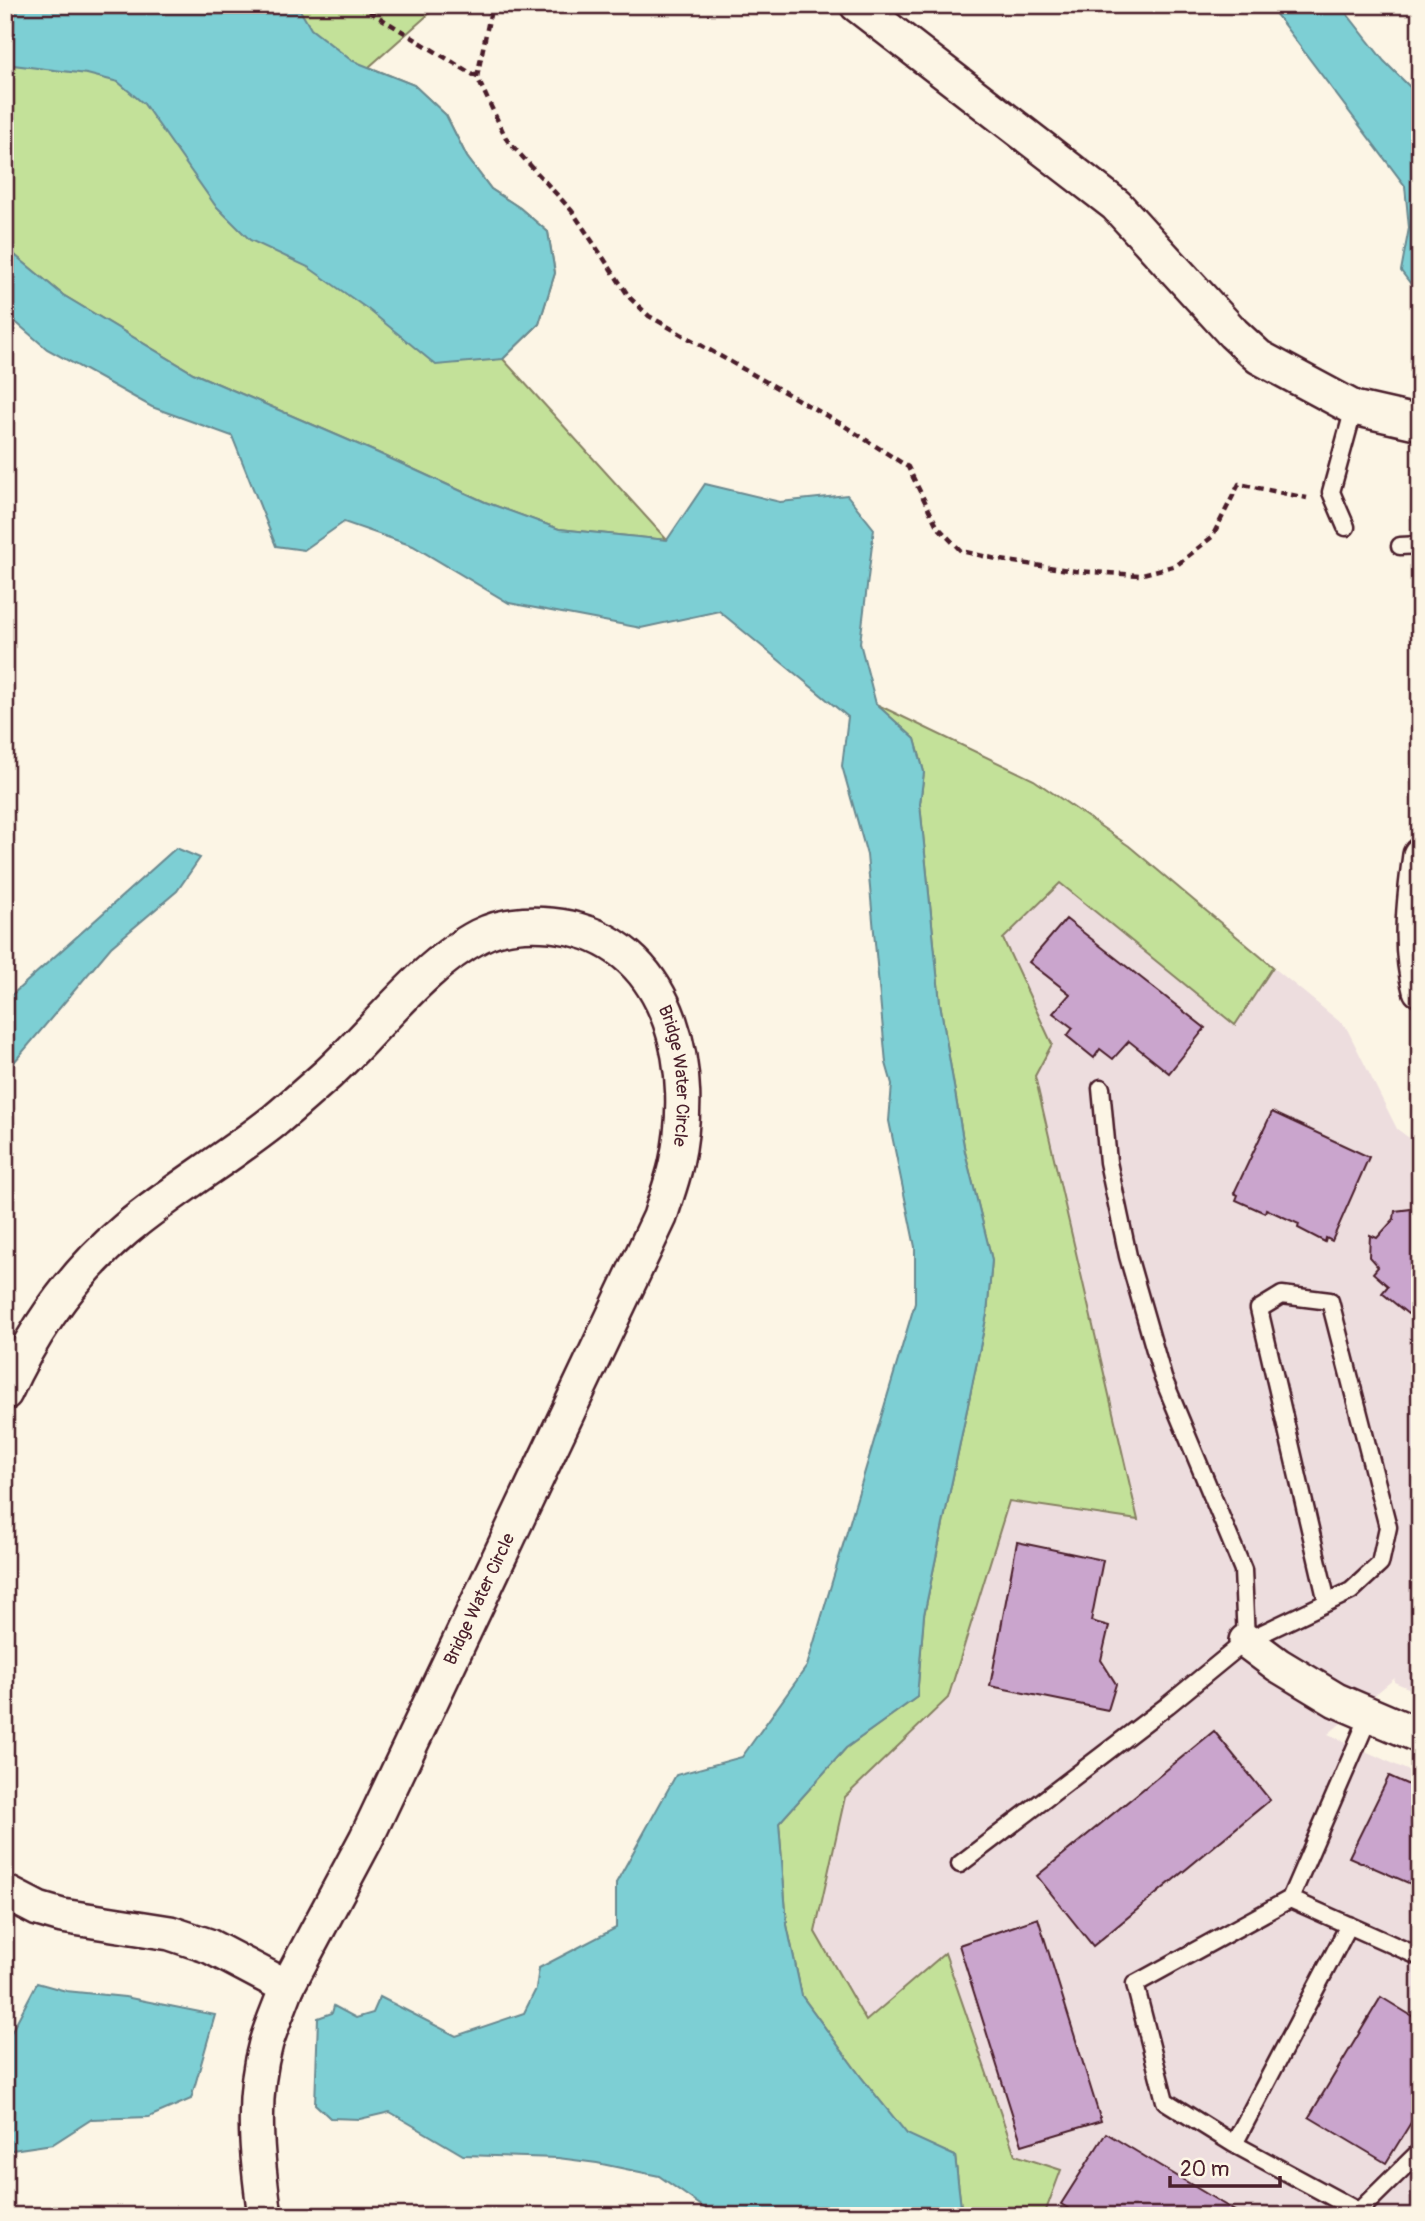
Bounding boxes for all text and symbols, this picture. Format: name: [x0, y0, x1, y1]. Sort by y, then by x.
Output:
street label: Bridge Water Circle: [653, 1002, 694, 1148]
street label: Bridge Water Circle: [439, 1529, 520, 1669]
scale bar: [1170, 2144, 1280, 2188]
text: 20 m: [1180, 2156, 1229, 2183]

